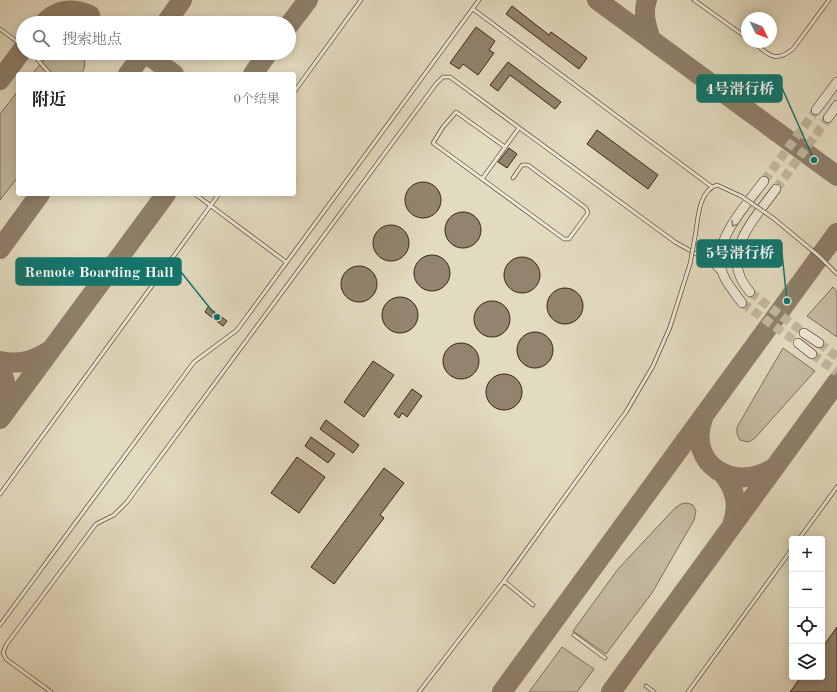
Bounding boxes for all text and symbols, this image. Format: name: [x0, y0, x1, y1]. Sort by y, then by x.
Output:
north arrow: [741, 12, 777, 48]
search box: [16, 16, 296, 60]
icon: search: [30, 27, 52, 49]
text: 搜索地点: [62, 33, 122, 48]
callout: 4号滑行桥: [697, 75, 782, 102]
text: 4号滑行桥: [706, 81, 774, 98]
text: 附近: [32, 92, 66, 109]
text: 0个结果: [233, 93, 280, 106]
one-way arrow: [731, 220, 738, 227]
callout: 5号滑行桥: [697, 240, 782, 267]
text: 5号滑行桥: [706, 245, 774, 262]
callout: Remote Boarding Hall: [16, 258, 181, 285]
text: Remote Boarding Hall: [24, 266, 174, 281]
map controls: [789, 536, 825, 680]
button: +: [789, 536, 825, 572]
button: −: [789, 572, 825, 608]
button: locate: [789, 608, 825, 644]
button: layers: [789, 644, 825, 680]

